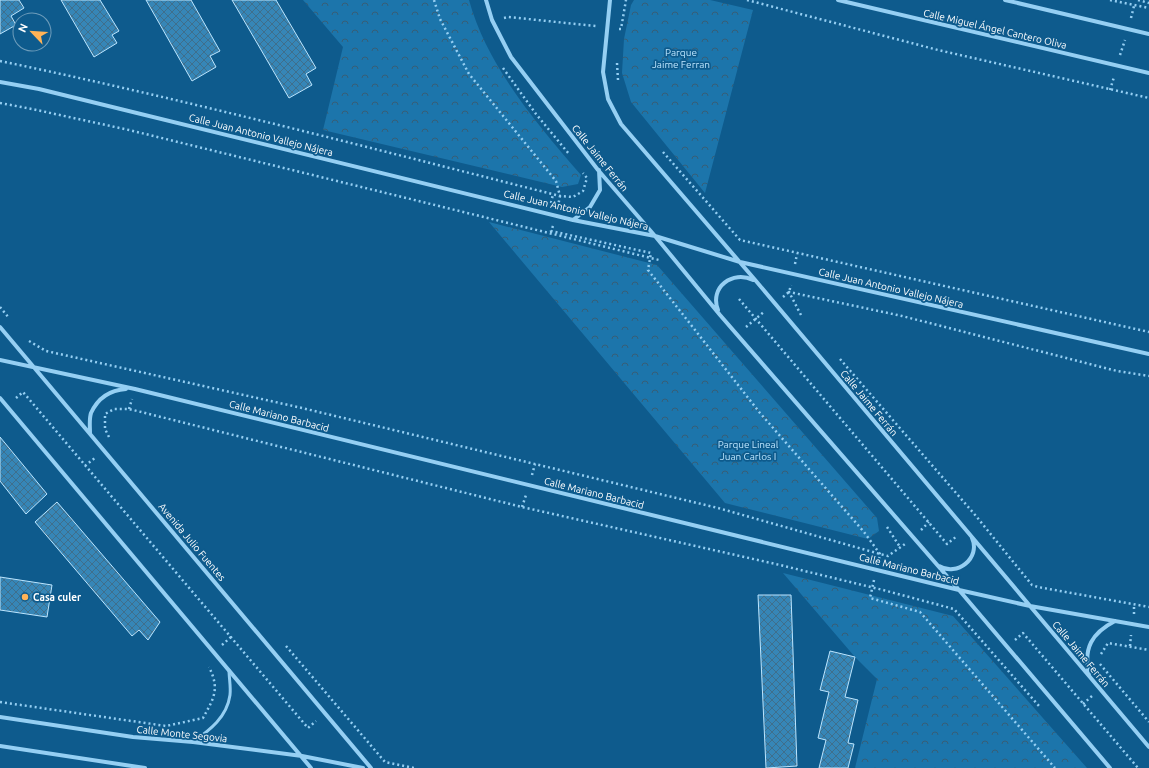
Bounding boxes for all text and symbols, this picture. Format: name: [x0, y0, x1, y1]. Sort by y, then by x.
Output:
street label: Calle Miguel Ángel Cantero Oliva: [922, 6, 1068, 51]
north arrow: [12, 12, 52, 52]
text: N: [16, 22, 30, 34]
park label: Parque Jaime Ferran: [652, 47, 710, 70]
street label: Calle Juan Antonio Vallejo Nájera: [188, 112, 334, 158]
street label: Calle Jaime Ferrán: [570, 122, 630, 194]
street label: Calle Juan Antonio Vallejo Nájera: [503, 188, 649, 232]
street label: Calle Juan Antonio Vallejo Nájera: [818, 266, 964, 310]
street label: Calle Jaime Ferrán: [838, 368, 900, 438]
street label: Calle Mariano Barbacid: [228, 398, 330, 434]
park label: Parque Lineal Juan Carlos I: [718, 439, 779, 462]
street label: Calle Mariano Barbacid: [543, 475, 645, 511]
street label: Avenida Julio Fuentes: [156, 501, 228, 583]
street label: Calle Mariano Barbacid: [858, 551, 960, 587]
marker: Casa culer: [20, 592, 30, 602]
place label: Casa culer: [33, 592, 82, 603]
street label: Calle Jaime Ferrán: [1050, 619, 1112, 689]
street label: Calle Monte Segovia: [136, 724, 228, 744]

